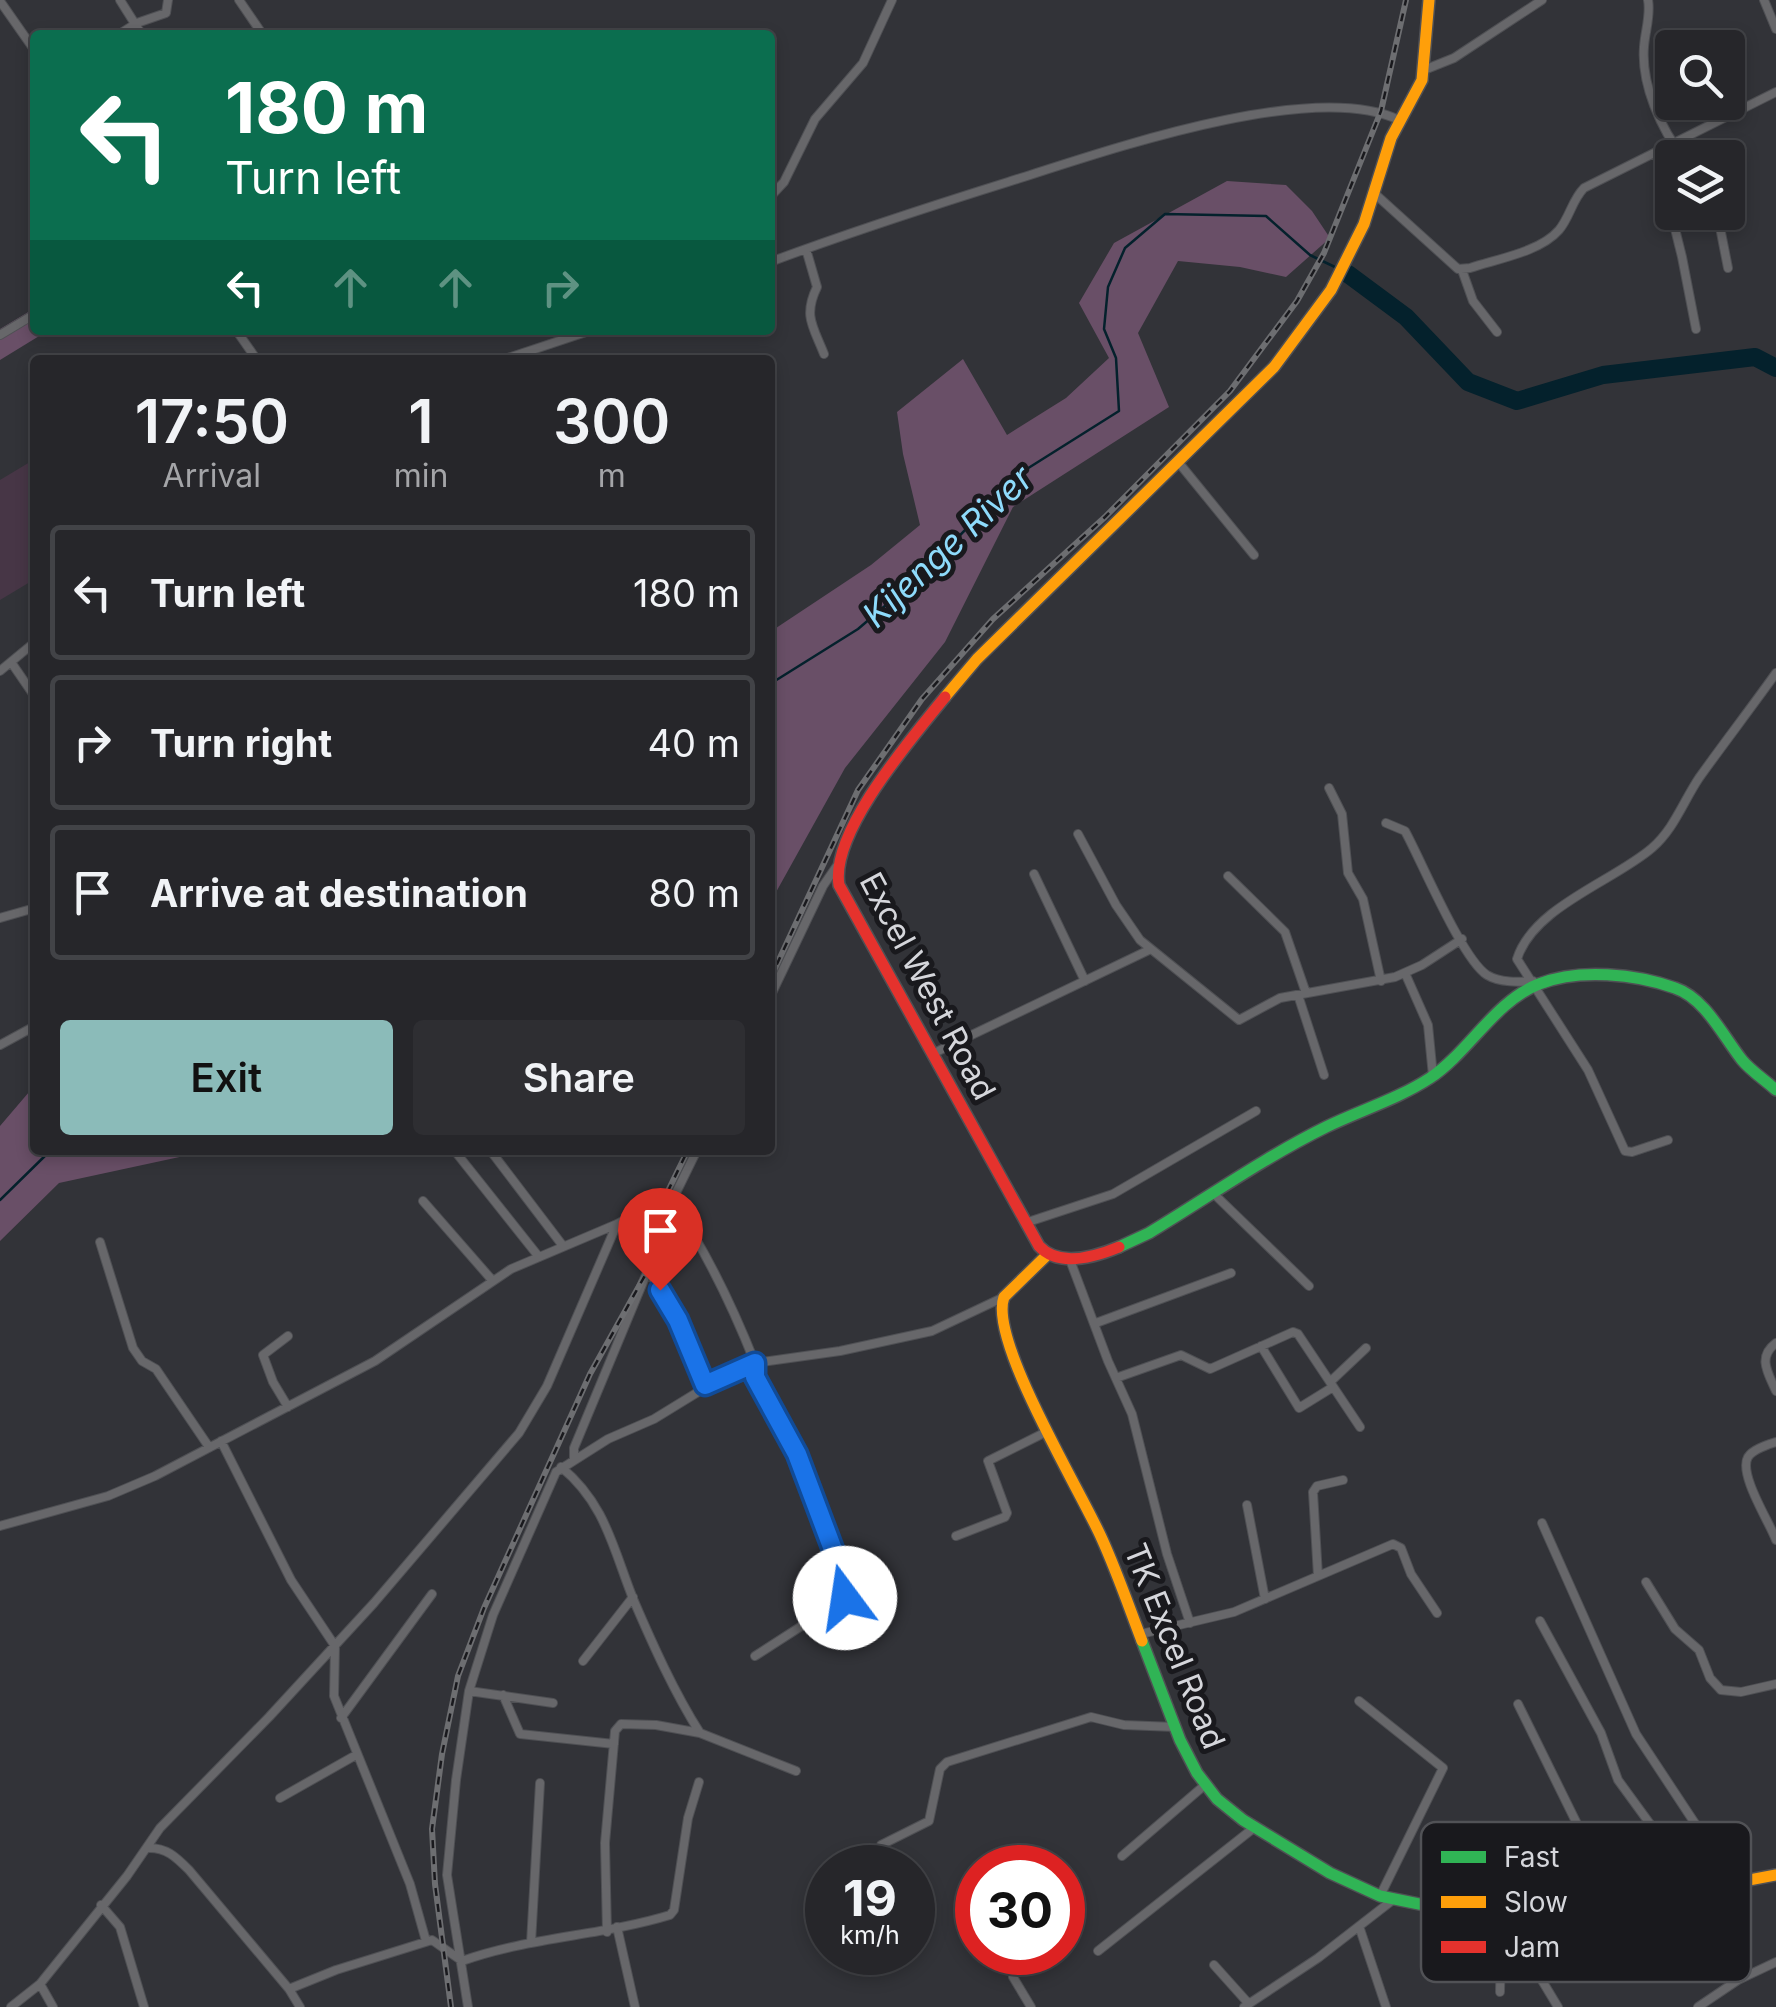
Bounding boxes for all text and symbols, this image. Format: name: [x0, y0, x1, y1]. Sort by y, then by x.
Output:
map controls: [1655, 30, 1745, 230]
button: search: [1655, 30, 1745, 120]
text: 180 m: [225, 65, 428, 150]
icon: left: [60, 70, 190, 200]
button: layers: [1655, 140, 1745, 230]
text: Turn left: [225, 150, 401, 205]
icon: left: [218, 260, 273, 315]
icon: ahead: [323, 260, 378, 315]
icon: ahead: [428, 260, 483, 315]
icon: right: [533, 260, 588, 315]
text: 17:50: [135, 385, 289, 457]
text: 1: [408, 385, 434, 457]
text: 300: [553, 385, 670, 457]
text: Arrival: [163, 456, 261, 495]
text: min: [394, 456, 448, 495]
text: m: [598, 456, 626, 495]
water label: Kijenge River: [853, 456, 1041, 635]
icon: left: [65, 565, 120, 620]
text: Turn left: [150, 570, 305, 616]
text: 180 m: [633, 570, 740, 616]
icon: right: [65, 715, 120, 770]
text: Turn right: [150, 720, 332, 766]
text: 40 m: [648, 720, 740, 766]
icon: arrive: [65, 865, 120, 920]
street label: Excel West Road: [852, 866, 1004, 1106]
text: Arrive at destination: [150, 870, 528, 916]
text: 80 m: [649, 870, 740, 916]
button: Exit: [60, 1020, 393, 1135]
button: Share: [413, 1020, 745, 1135]
pin: [618, 1188, 703, 1291]
icon: arrive: [633, 1203, 688, 1258]
street label: TK Excel Road: [1116, 1538, 1234, 1754]
position arrow: [793, 1546, 897, 1650]
legend: [1421, 1822, 1751, 1982]
text: Fast: [1504, 1840, 1560, 1874]
speed limit sign: 30: [955, 1845, 1085, 1975]
text: 19: [843, 1868, 897, 1928]
text: Slow: [1504, 1885, 1568, 1919]
text: km/h: [840, 1920, 900, 1950]
text: Jam: [1504, 1930, 1560, 1964]

